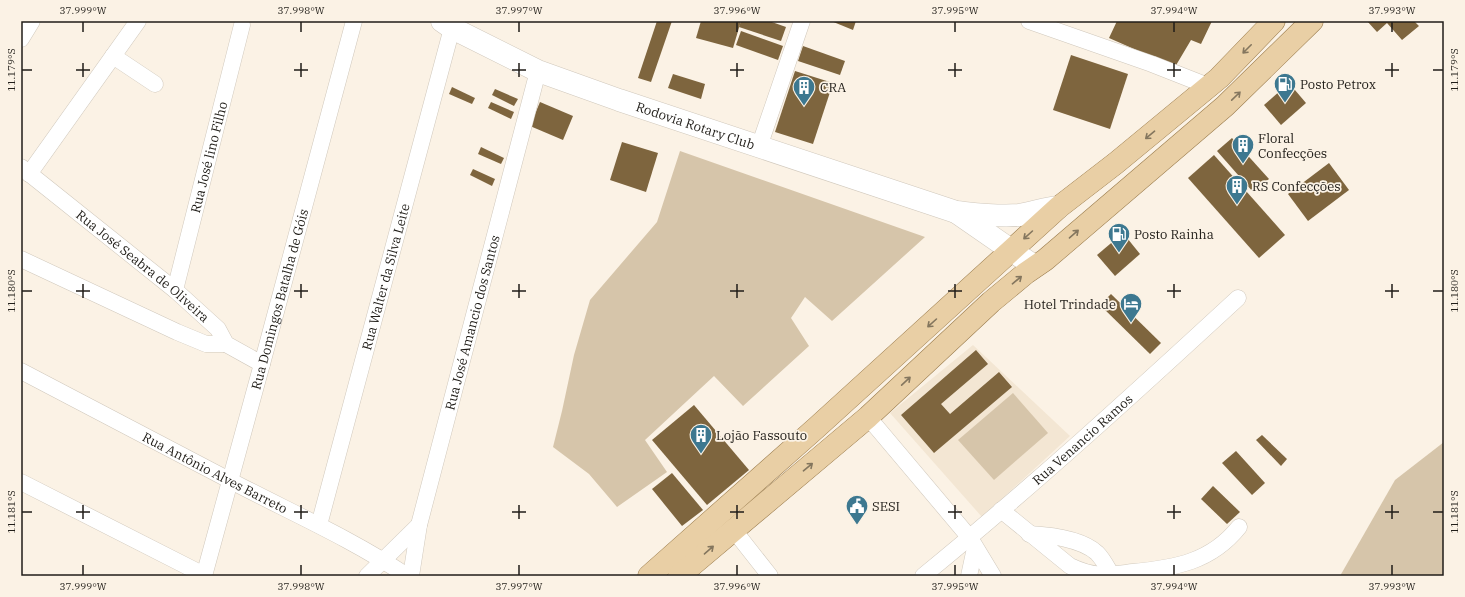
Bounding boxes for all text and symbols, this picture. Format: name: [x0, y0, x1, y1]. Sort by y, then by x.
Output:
text: 37.999°W: [59, 4, 107, 17]
text: 37.998°W: [277, 4, 325, 17]
text: 37.997°W: [495, 4, 543, 17]
text: 37.996°W: [713, 4, 761, 17]
text: 37.995°W: [931, 4, 979, 17]
text: 37.994°W: [1150, 4, 1198, 17]
text: 37.993°W: [1368, 4, 1416, 17]
one-way arrow: [1242, 44, 1252, 54]
text: 11.179°S: [5, 48, 18, 92]
text: 11.179°S: [1448, 48, 1461, 92]
fuel station icon: Posto Petrox: [1272, 71, 1298, 104]
building icon: CRA: [791, 74, 817, 107]
place label: Posto Petrox: [1300, 76, 1376, 93]
place label: CRA: [820, 79, 846, 96]
one-way arrow: [1231, 91, 1241, 100]
street label: Rodovia Rotary Club: [634, 98, 757, 154]
street label: Rua José lino Filho: [187, 100, 231, 215]
one-way arrow: [1144, 130, 1155, 139]
place label: Floral Confecções: [1258, 130, 1327, 162]
building icon: Floral Confecções: [1230, 132, 1256, 165]
building icon: RS Confecções: [1224, 173, 1250, 206]
place label: RS Confecções: [1252, 178, 1341, 195]
street label: Rua Walter da Silva Leite: [358, 202, 414, 352]
street label: Rua José Seabra de Oliveira: [72, 206, 213, 326]
street label: Rua Domingos Batalha de Góis: [247, 207, 312, 392]
fuel station icon: Posto Rainha: [1106, 221, 1132, 254]
place label: Posto Rainha: [1134, 226, 1214, 243]
one-way arrow: [1069, 230, 1080, 239]
one-way arrow: [1023, 231, 1033, 240]
street label: Rua José Amancio dos Santos: [441, 233, 504, 412]
text: 11.180°S: [5, 269, 18, 313]
text: 11.180°S: [1448, 269, 1461, 313]
one-way arrow: [1012, 275, 1023, 284]
hotel icon: Hotel Trindade: [1118, 291, 1144, 324]
place label: Hotel Trindade: [1024, 296, 1116, 313]
one-way arrow: [927, 318, 937, 328]
one-way arrow: [901, 376, 911, 386]
street label: Rua Venancio Ramos: [1029, 391, 1136, 489]
building icon: Lojão Fassouto: [688, 422, 714, 455]
place label: Lojão Fassouto: [716, 427, 807, 444]
street label: Rua Antônio Alves Barreto: [139, 429, 290, 517]
one-way arrow: [803, 462, 814, 471]
text: 11.181°S: [5, 490, 18, 534]
text: 11.181°S: [1448, 490, 1461, 534]
public building icon: SESI: [844, 493, 870, 526]
place label: SESI: [872, 498, 900, 515]
one-way arrow: [703, 546, 714, 555]
text: 37.999°W: [59, 580, 107, 593]
text: 37.998°W: [277, 580, 325, 593]
text: 37.997°W: [495, 580, 543, 593]
text: 37.996°W: [713, 580, 761, 593]
text: 37.995°W: [931, 580, 979, 593]
text: 37.994°W: [1150, 580, 1198, 593]
text: 37.993°W: [1368, 580, 1416, 593]

